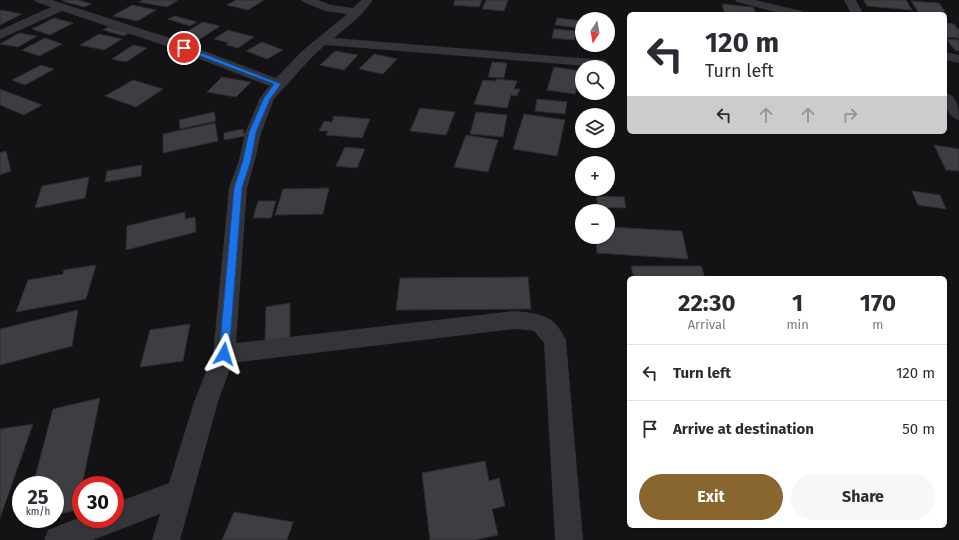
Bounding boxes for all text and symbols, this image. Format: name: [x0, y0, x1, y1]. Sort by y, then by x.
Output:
north arrow: [575, 12, 615, 52]
map controls: [575, 12, 615, 244]
text: 120 m: [705, 26, 779, 59]
icon: left: [639, 28, 691, 80]
pin: [167, 31, 201, 65]
icon: arrive: [173, 37, 195, 59]
button: search: [575, 60, 615, 100]
text: Turn left: [705, 60, 774, 82]
icon: left: [713, 104, 735, 126]
icon: ahead: [755, 104, 777, 126]
icon: ahead: [797, 104, 819, 126]
icon: right: [839, 104, 861, 126]
button: layers: [575, 108, 615, 148]
button: +: [575, 156, 615, 196]
button: −: [575, 204, 615, 244]
text: 22:30: [678, 289, 735, 317]
text: 1: [792, 289, 803, 317]
text: 170: [860, 289, 896, 317]
text: Arrival: [688, 317, 726, 332]
text: min: [786, 317, 809, 332]
text: m: [872, 317, 883, 332]
position arrow: [203, 333, 245, 375]
icon: left: [639, 362, 661, 384]
text: Turn left: [673, 364, 731, 382]
text: 120 m: [896, 364, 935, 382]
icon: arrive: [639, 418, 661, 440]
text: Arrive at destination: [673, 420, 814, 438]
text: 50 m: [902, 420, 935, 438]
button: Exit: [639, 474, 783, 520]
button: Share: [791, 474, 935, 520]
speed limit sign: 30: [72, 476, 124, 528]
text: 25: [27, 485, 49, 509]
text: km/h: [26, 506, 50, 518]

